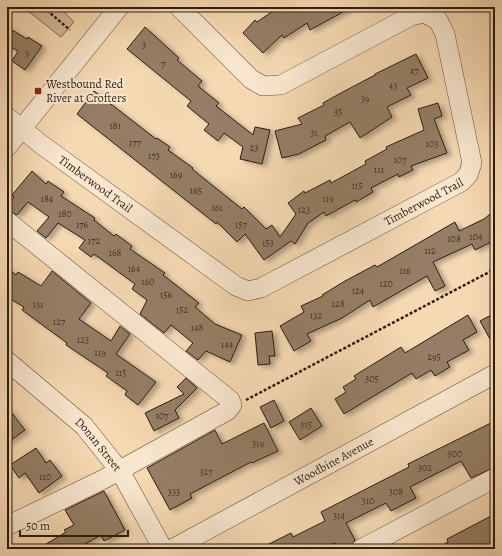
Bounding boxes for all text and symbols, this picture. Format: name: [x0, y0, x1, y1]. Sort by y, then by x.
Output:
house number: 3: [142, 38, 146, 51]
house number: 3: [25, 47, 29, 60]
house number: 7: [161, 57, 166, 70]
house number: 47: [410, 64, 419, 77]
place label: Westbound Red River at Crofters: [45, 76, 127, 106]
house number: 43: [389, 79, 397, 92]
marker: Westbound Red River at Crofters: [33, 86, 43, 96]
house number: 39: [361, 92, 370, 105]
house number: 35: [334, 105, 342, 118]
house number: 181: [109, 119, 121, 132]
house number: 31: [310, 126, 318, 139]
house number: 177: [129, 136, 142, 149]
house number: 103: [426, 137, 438, 150]
house number: 23: [250, 141, 258, 154]
house number: 173: [148, 149, 160, 162]
street label: Timberwood Trail: [55, 152, 136, 216]
house number: 107: [394, 153, 407, 166]
house number: 111: [374, 163, 385, 176]
house number: 169: [170, 168, 183, 181]
street label: Timberwood Trail: [381, 174, 466, 229]
house number: 115: [351, 179, 363, 192]
house number: 165: [190, 184, 202, 197]
house number: 184: [41, 192, 54, 205]
house number: 119: [322, 192, 334, 205]
house number: 161: [211, 201, 223, 214]
house number: 123: [298, 203, 310, 216]
house number: 180: [58, 207, 72, 220]
house number: 176: [76, 218, 88, 231]
house number: 157: [235, 218, 248, 231]
house number: 104: [469, 230, 483, 243]
house number: 108: [447, 232, 461, 245]
house number: 172: [88, 234, 100, 247]
house number: 153: [262, 236, 274, 249]
house number: 112: [424, 244, 436, 257]
house number: 168: [109, 246, 122, 259]
house number: 164: [128, 262, 141, 275]
house number: 116: [399, 264, 411, 277]
house number: 160: [141, 275, 155, 288]
house number: 120: [379, 277, 393, 290]
house number: 124: [352, 284, 365, 297]
house number: 156: [160, 288, 173, 301]
house number: 128: [331, 297, 345, 310]
house number: 131: [33, 298, 44, 311]
house number: 152: [176, 303, 188, 316]
house number: 132: [310, 309, 322, 322]
house number: 127: [53, 315, 66, 328]
house number: 148: [191, 321, 204, 334]
house number: 123: [77, 333, 89, 346]
house number: 144: [221, 338, 234, 351]
house number: 119: [94, 346, 106, 359]
house number: 295: [427, 350, 441, 363]
house number: 115: [115, 366, 127, 379]
house number: 305: [365, 372, 379, 385]
house number: 107: [156, 409, 169, 422]
street label: Donan Street: [72, 414, 125, 475]
house number: 315: [300, 418, 312, 431]
street label: Woodbine Avenue: [290, 433, 376, 490]
house number: 319: [252, 437, 265, 450]
house number: 300: [448, 447, 462, 460]
house number: 302: [418, 461, 432, 474]
house number: 327: [199, 465, 213, 478]
house number: 110: [39, 470, 51, 483]
house number: 333: [168, 485, 180, 498]
house number: 308: [389, 485, 403, 498]
house number: 310: [362, 494, 374, 507]
house number: 314: [333, 509, 346, 522]
scale bar: [20, 512, 128, 538]
text: 50 m: [26, 518, 50, 534]

